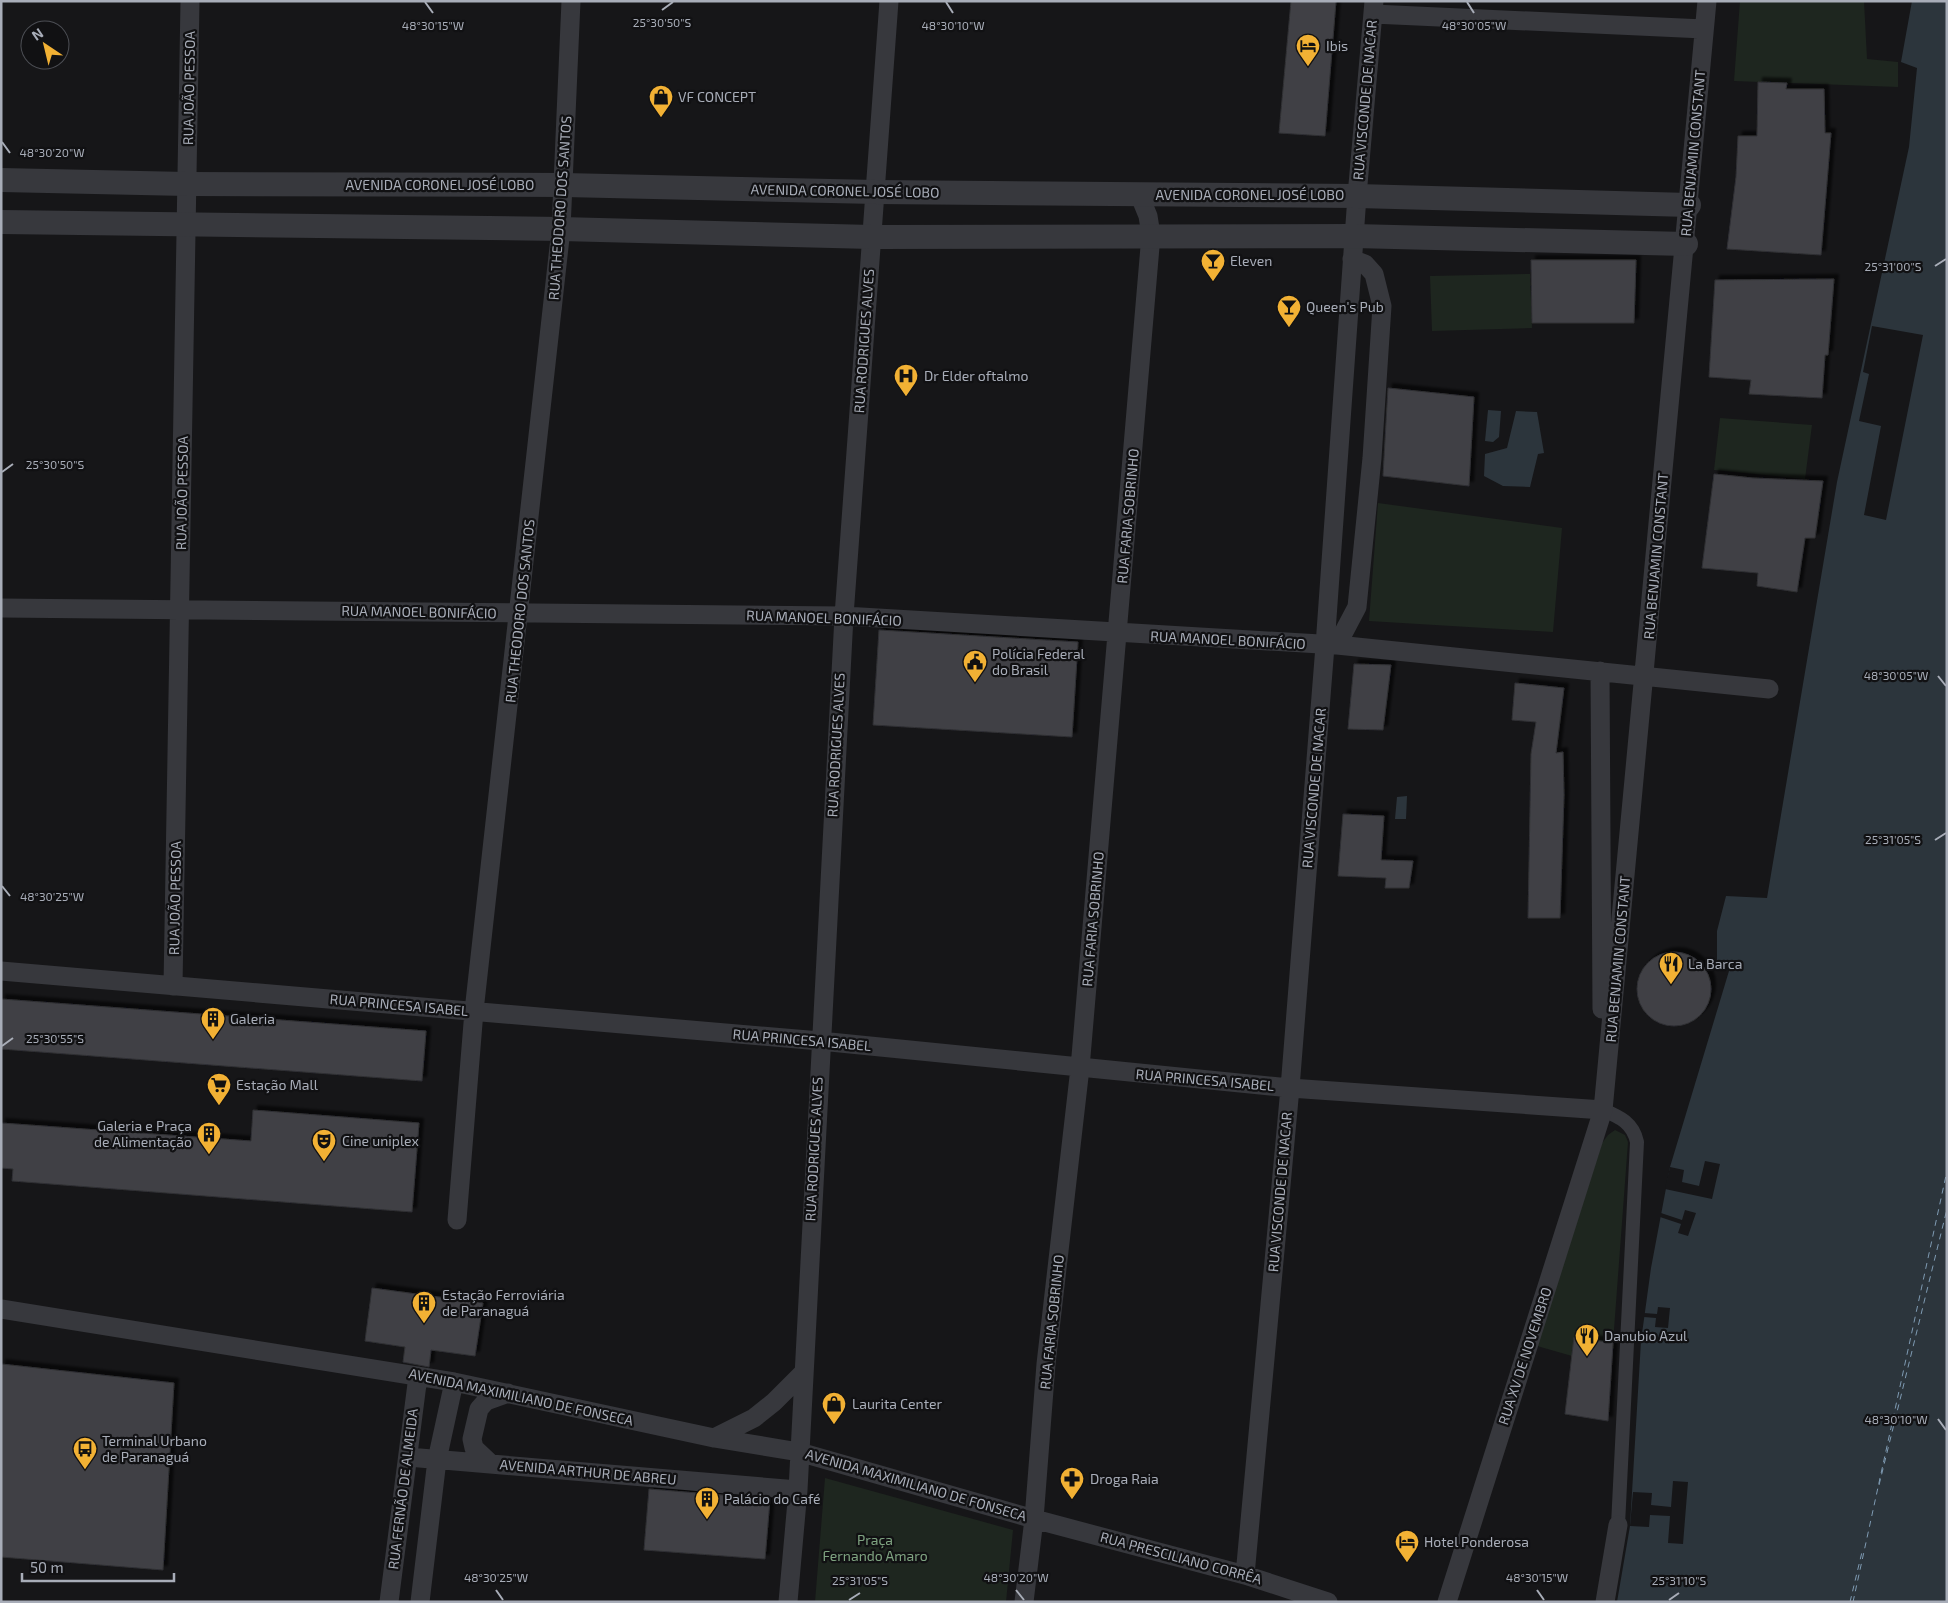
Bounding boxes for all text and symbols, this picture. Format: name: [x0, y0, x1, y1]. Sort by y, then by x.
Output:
text: 25°30'50"S: [633, 15, 692, 29]
text: 48°30'15"W: [402, 18, 464, 32]
text: 48°30'10"W: [921, 18, 985, 32]
text: 48°30'05"W: [1442, 18, 1506, 32]
street label: RUA VISCONDE DE NACAR: [1349, 19, 1380, 181]
north arrow: [20, 20, 70, 70]
text: N: [28, 24, 46, 44]
street label: RUA JOÃO PESSOA: [179, 31, 198, 145]
hotel icon: Ibis: [1295, 33, 1321, 67]
place label: Ibis: [1326, 37, 1348, 54]
street label: RUA BENJAMIN CONSTANT: [1677, 69, 1708, 237]
shop icon: VF CONCEPT: [648, 84, 674, 118]
place label: VF CONCEPT: [678, 88, 756, 105]
street label: RUA THEODORO DOS SANTOS: [545, 115, 574, 301]
text: 48°30'20"W: [19, 145, 85, 159]
street label: AVENIDA CORONEL JOSÉ LOBO: [346, 176, 534, 193]
street label: AVENIDA CORONEL JOSÉ LOBO: [750, 180, 940, 201]
street label: AVENIDA CORONEL JOSÉ LOBO: [1156, 186, 1344, 203]
bar icon: Eleven: [1200, 248, 1226, 282]
place label: Eleven: [1230, 252, 1272, 269]
text: 25°31'00"S: [1865, 259, 1922, 273]
street label: RUA RODRIGUES ALVES: [850, 268, 877, 414]
bar icon: Queen's Pub: [1276, 294, 1302, 328]
place label: Queen's Pub: [1306, 298, 1384, 315]
hospital icon: Dr Elder oftalmo: [893, 363, 919, 397]
place label: Dr Elder oftalmo: [924, 367, 1028, 384]
street label: RUA JOÃO PESSOA: [172, 436, 191, 550]
street label: RUA FARIA SOBRINHO: [1113, 448, 1142, 584]
text: 25°30'50"S: [26, 457, 85, 471]
street label: RUA BENJAMIN CONSTANT: [1640, 472, 1671, 640]
street label: RUA THEODORO DOS SANTOS: [501, 518, 538, 704]
street label: RUA MANOEL BONIFÁCIO: [341, 602, 497, 621]
street label: RUA MANOEL BONIFÁCIO: [746, 606, 902, 629]
street label: RUA MANOEL BONIFÁCIO: [1150, 627, 1306, 652]
place label: Polícia Federal do Brasil: [992, 645, 1086, 678]
public building icon: Polícia Federal do Brasil: [962, 649, 988, 683]
text: 48°30'05"W: [1864, 668, 1928, 682]
street label: RUA RODRIGUES ALVES: [823, 672, 848, 818]
street label: RUA VISCONDE DE NACAR: [1298, 707, 1329, 869]
text: 25°31'05"S: [1865, 832, 1921, 846]
street label: RUA JOÃO PESSOA: [165, 841, 184, 955]
street label: RUA FARIA SOBRINHO: [1078, 851, 1107, 987]
street label: RUA BENJAMIN CONSTANT: [1602, 875, 1633, 1043]
text: 48°30'25"W: [20, 889, 84, 903]
restaurant icon: La Barca: [1658, 951, 1684, 985]
place label: La Barca: [1688, 955, 1742, 972]
street label: RUA PRINCESA ISABEL: [329, 990, 469, 1019]
building icon: Galeria: [200, 1006, 226, 1040]
place label: Galeria: [230, 1010, 275, 1027]
street label: RUA PRINCESA ISABEL: [732, 1025, 872, 1054]
text: 25°30'55"S: [26, 1031, 84, 1045]
street label: RUA PRINCESA ISABEL: [1135, 1065, 1275, 1094]
supermarket icon: Estação Mall: [206, 1072, 232, 1106]
place label: Estação Mall: [236, 1076, 319, 1094]
street label: RUA RODRIGUES ALVES: [801, 1076, 826, 1222]
street label: RUA VISCONDE DE NACAR: [1264, 1111, 1295, 1273]
place label: Galeria e Praça de Alimentação: [94, 1117, 192, 1151]
building icon: Galeria e Praça de Alimentação: [196, 1121, 222, 1155]
theatre icon: Cine uniplex: [311, 1128, 337, 1162]
place label: Cine uniplex: [342, 1132, 420, 1149]
street label: RUA FARIA SOBRINHO: [1036, 1254, 1067, 1390]
street label: RUA XV DE NOVEMBRO: [1494, 1285, 1555, 1427]
place label: Estação Ferroviária de Paranaguá: [442, 1286, 565, 1319]
building icon: Estação Ferroviária de Paranaguá: [411, 1290, 437, 1324]
restaurant icon: Danubio Azul: [1574, 1323, 1600, 1357]
place label: Danubio Azul: [1604, 1327, 1688, 1344]
street label: AVENIDA MAXIMILIANO DE FONSECA: [407, 1364, 635, 1429]
shop icon: Laurita Center: [821, 1391, 847, 1425]
place label: Laurita Center: [852, 1395, 943, 1412]
street label: RUA FERNÃO DE ALMEIDA: [384, 1407, 421, 1570]
text: 48°30'10"W: [1864, 1412, 1928, 1426]
place label: Terminal Urbano de Paranaguá: [102, 1432, 207, 1465]
bus stop icon: Terminal Urbano de Paranaguá: [72, 1436, 98, 1470]
street label: AVENIDA MAXIMILIANO DE FONSECA: [804, 1445, 1029, 1524]
street label: AVENIDA ARTHUR DE ABREU: [499, 1455, 677, 1488]
pharmacy icon: Droga Raia: [1059, 1466, 1085, 1500]
place label: Droga Raia: [1090, 1470, 1159, 1487]
building icon: Palácio do Café: [694, 1486, 720, 1520]
place label: Palácio do Café: [724, 1490, 821, 1507]
street label: RUA PRESCILIANO CORRÊA: [1098, 1528, 1264, 1587]
hotel icon: Hotel Ponderosa: [1394, 1529, 1420, 1563]
park label: Praça Fernando Amaro: [822, 1531, 928, 1564]
place label: Hotel Ponderosa: [1424, 1533, 1529, 1550]
scale bar: [22, 1550, 175, 1582]
text: 50 m: [30, 1558, 64, 1576]
text: 48°30'25"W: [464, 1570, 528, 1584]
text: 48°30'20"W: [983, 1570, 1049, 1584]
text: 48°30'15"W: [1506, 1570, 1568, 1584]
text: 25°31'05"S: [832, 1573, 888, 1587]
text: 25°31'10"S: [1652, 1573, 1707, 1587]

